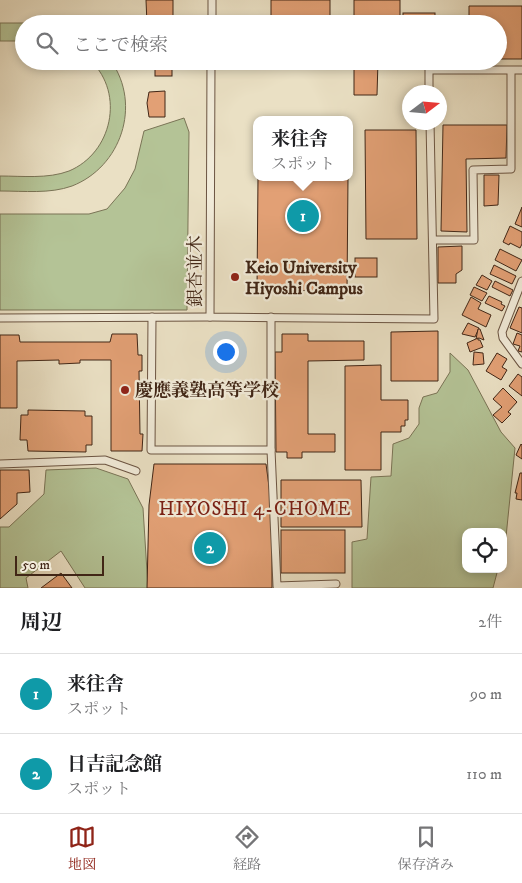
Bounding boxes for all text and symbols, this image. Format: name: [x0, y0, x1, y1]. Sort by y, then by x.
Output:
search box: [15, 15, 507, 70]
icon: search: [33, 29, 61, 57]
text: ここで検索: [73, 34, 168, 57]
north arrow: [402, 85, 447, 130]
popup: [253, 116, 353, 181]
text: 来往舎: [271, 128, 328, 151]
text: スポット: [271, 154, 335, 174]
pin: 1: [287, 197, 319, 235]
street label: 銀杏並木: [185, 235, 207, 307]
place label: Keio University Hiyoshi Campus: [245, 257, 363, 300]
marker: Keio University Hiyoshi Campus: [229, 271, 241, 283]
your location: [213, 339, 239, 365]
place label: 慶應義塾高等学校: [135, 380, 279, 402]
marker: 慶應義塾高等学校: [119, 384, 131, 396]
district label: HIYOSHI 4-CHOME: [159, 498, 351, 521]
map controls: [462, 528, 507, 573]
button: locate: [462, 528, 507, 573]
pin: 2: [194, 529, 226, 567]
scale bar: [15, 553, 104, 576]
text: 50 m: [22, 556, 50, 574]
text: 周辺: [20, 610, 62, 636]
text: 2件: [478, 612, 502, 632]
text: 来往舎: [67, 673, 124, 696]
text: 1: [33, 684, 39, 704]
text: 90 m: [470, 684, 502, 704]
text: スポット: [67, 699, 131, 719]
text: 日吉記念館: [67, 753, 162, 776]
text: 2: [32, 764, 40, 784]
text: 110 m: [466, 764, 502, 784]
text: スポット: [67, 779, 131, 799]
tab: 地図: [68, 823, 96, 874]
tab: 経路: [233, 823, 261, 874]
tab: 保存済み: [398, 823, 454, 874]

